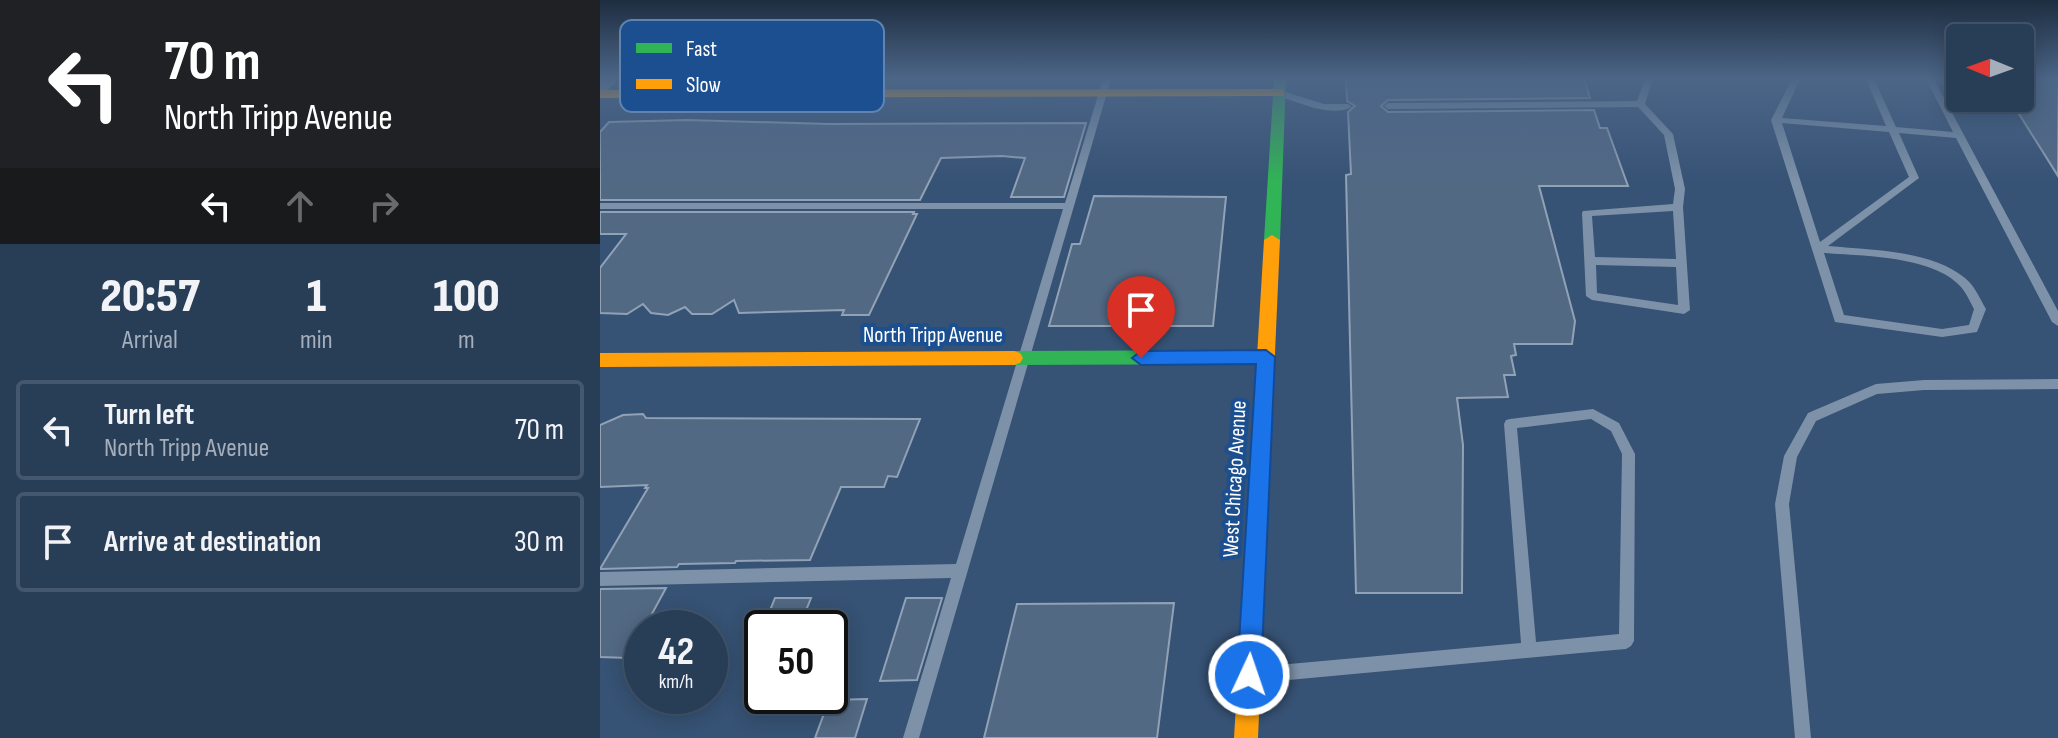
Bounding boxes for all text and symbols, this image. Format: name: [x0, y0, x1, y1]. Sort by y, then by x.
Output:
legend: [620, 20, 884, 112]
north arrow: [1946, 24, 2034, 112]
map controls: [1946, 24, 2034, 112]
text: 70 m: [164, 29, 261, 96]
icon: left: [32, 32, 136, 136]
text: Fast: [686, 36, 717, 63]
text: Slow: [686, 72, 721, 99]
text: North Tripp Avenue: [164, 97, 393, 140]
icon: left: [194, 184, 238, 228]
icon: ahead: [278, 184, 322, 228]
icon: right: [362, 184, 406, 228]
text: 20:57: [100, 268, 200, 325]
text: 1: [306, 268, 326, 325]
text: 100: [433, 268, 500, 325]
pin: [1107, 276, 1175, 358]
icon: arrive: [1119, 288, 1163, 332]
street label: North Tripp Avenue: [863, 322, 1003, 349]
text: Arrival: [122, 325, 178, 356]
text: min: [300, 325, 333, 356]
text: m: [458, 325, 475, 356]
text: Turn left: [104, 397, 194, 433]
street label: West Chicago Avenue: [1217, 400, 1253, 558]
icon: left: [36, 408, 80, 452]
text: 70 m: [515, 412, 564, 448]
text: North Tripp Avenue: [104, 433, 269, 464]
icon: arrive: [36, 520, 80, 564]
text: Arrive at destination: [104, 524, 321, 560]
text: 30 m: [514, 524, 564, 560]
speed limit sign: 50: [744, 610, 848, 714]
text: 42: [658, 628, 694, 676]
position arrow: [1207, 633, 1291, 717]
text: km/h: [659, 670, 693, 694]

